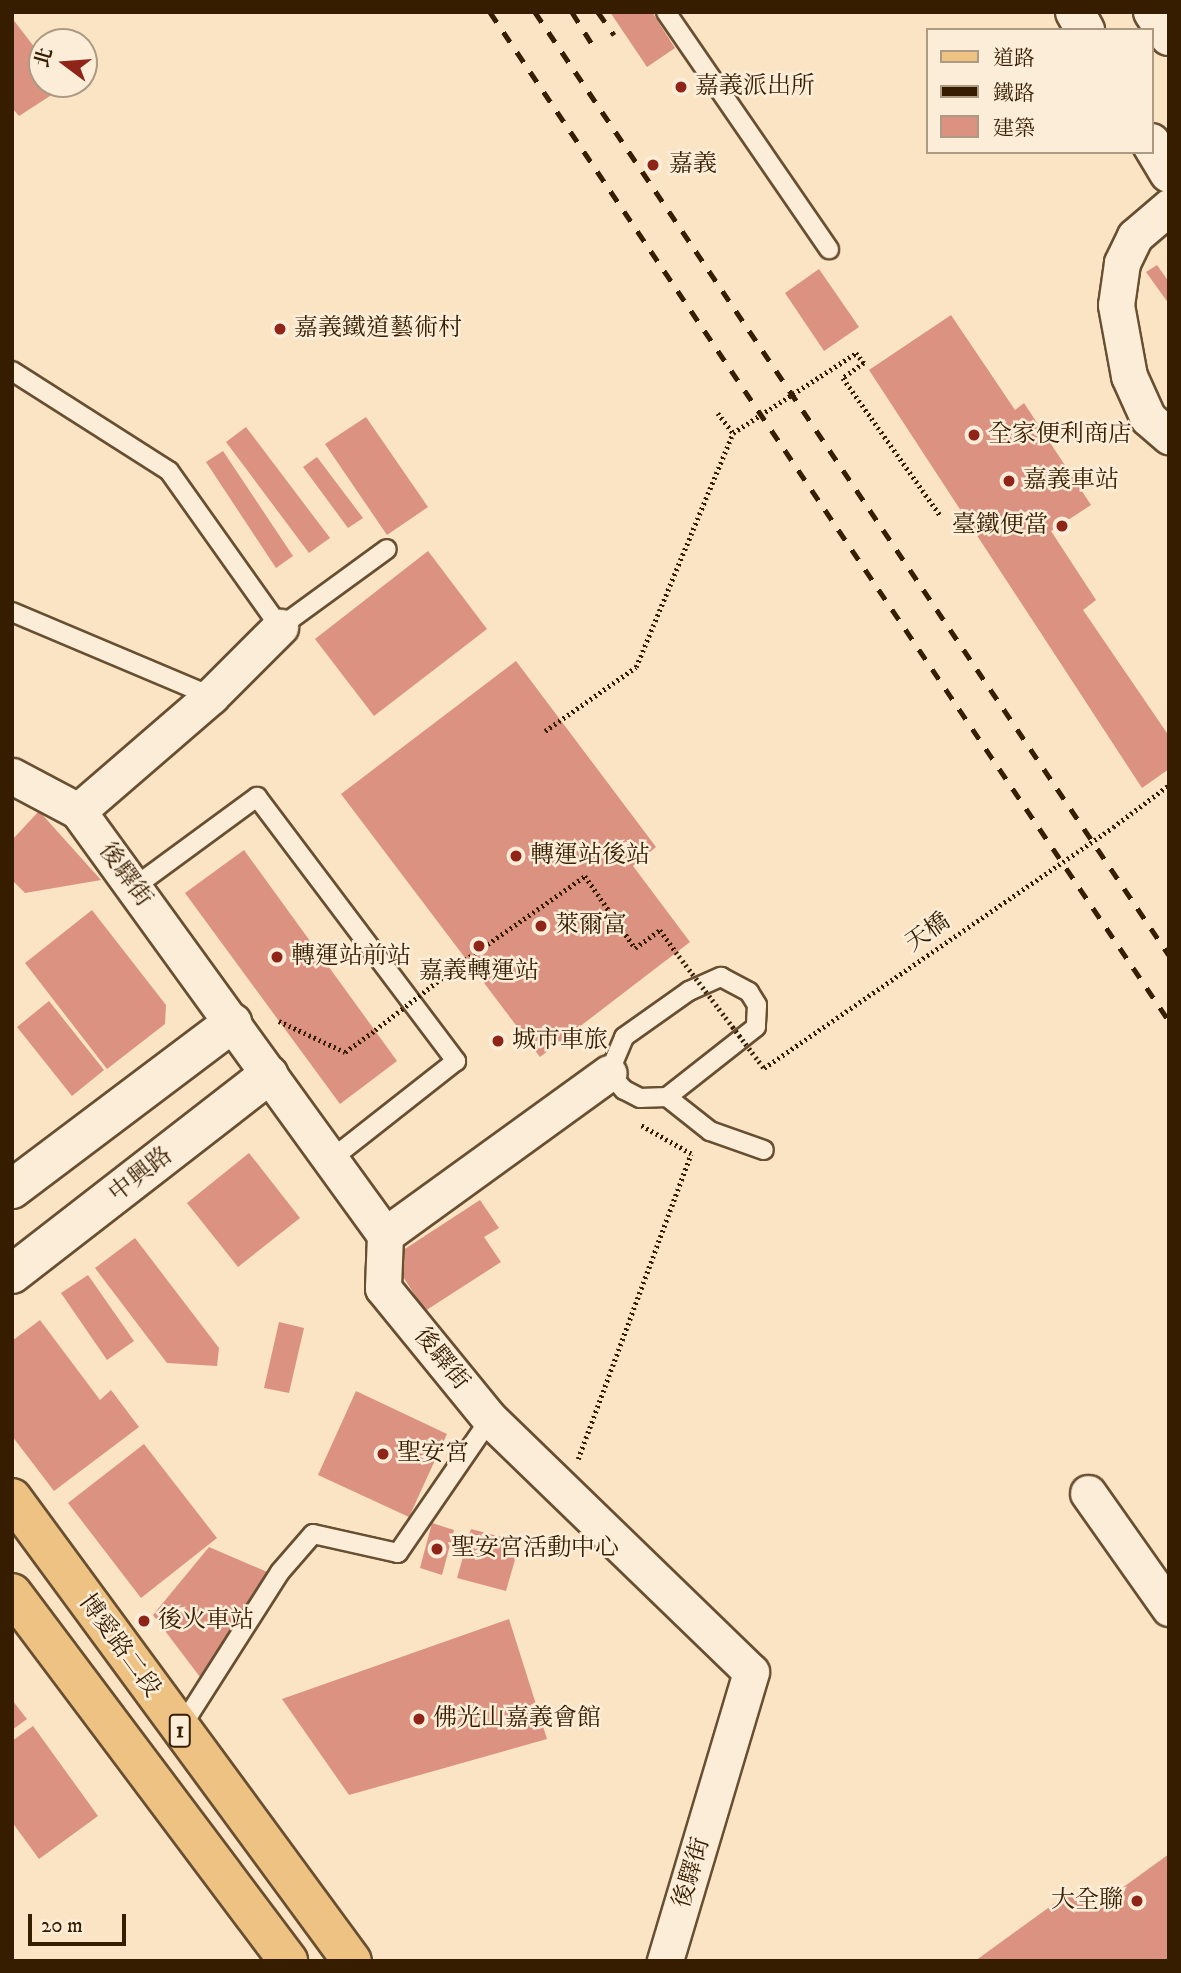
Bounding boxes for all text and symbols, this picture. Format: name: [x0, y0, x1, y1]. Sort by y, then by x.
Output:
north arrow: [28, 28, 98, 98]
legend: [926, 28, 1153, 154]
text: 北: [31, 45, 58, 70]
text: 道路: [993, 46, 1035, 72]
place label: 嘉義派出所: [695, 73, 815, 101]
marker: 嘉義派出所: [673, 79, 689, 95]
text: 鐵路: [993, 81, 1035, 107]
text: 建築: [993, 116, 1035, 142]
place label: 嘉義: [669, 151, 717, 179]
marker: 嘉義: [643, 155, 663, 175]
place label: 嘉義鐵道藝術村: [294, 315, 462, 343]
marker: 嘉義鐵道藝術村: [272, 321, 288, 337]
place label: 全家便利商店: [988, 421, 1132, 449]
marker: 全家便利商店: [966, 427, 982, 443]
place label: 嘉義車站: [1023, 467, 1119, 495]
marker: 嘉義車站: [1001, 473, 1017, 489]
place label: 臺鐵便當: [952, 512, 1048, 540]
marker: 臺鐵便當: [1054, 518, 1070, 534]
street label: 後驛街: [92, 837, 158, 913]
place label: 轉運站後站: [530, 842, 650, 870]
marker: 轉運站後站: [508, 848, 524, 864]
street label: 天橋: [900, 907, 956, 959]
place label: 萊爾富: [555, 912, 627, 940]
marker: 萊爾富: [533, 918, 549, 934]
marker: 嘉義轉運站: [471, 938, 487, 954]
place label: 轉運站前站: [291, 943, 411, 971]
marker: 轉運站前站: [269, 949, 285, 965]
place label: 嘉義轉運站: [419, 958, 539, 986]
place label: 城市車旅: [512, 1027, 608, 1055]
marker: 城市車旅: [490, 1033, 506, 1049]
street label: 中興路: [104, 1141, 178, 1209]
street label: 後驛街: [407, 1322, 475, 1396]
place label: 聖安宮: [397, 1440, 469, 1468]
marker: 聖安宮: [375, 1446, 391, 1462]
place label: 聖安宮活動中心: [451, 1535, 619, 1563]
marker: 聖安宮活動中心: [429, 1541, 445, 1557]
street label: 博愛路二段: [72, 1589, 166, 1703]
place label: 後火車站: [158, 1607, 254, 1635]
marker: 後火車站: [136, 1613, 152, 1629]
place label: 佛光山嘉義會館: [433, 1705, 601, 1733]
marker: 佛光山嘉義會館: [411, 1711, 427, 1727]
road number: 1: [168, 1712, 192, 1750]
street label: 後驛街: [668, 1834, 716, 1912]
place label: 大全聯: [1051, 1887, 1123, 1915]
marker: 大全聯: [1129, 1893, 1145, 1909]
scale bar: [32, 1899, 130, 1943]
text: 20 m: [41, 1913, 83, 1939]

